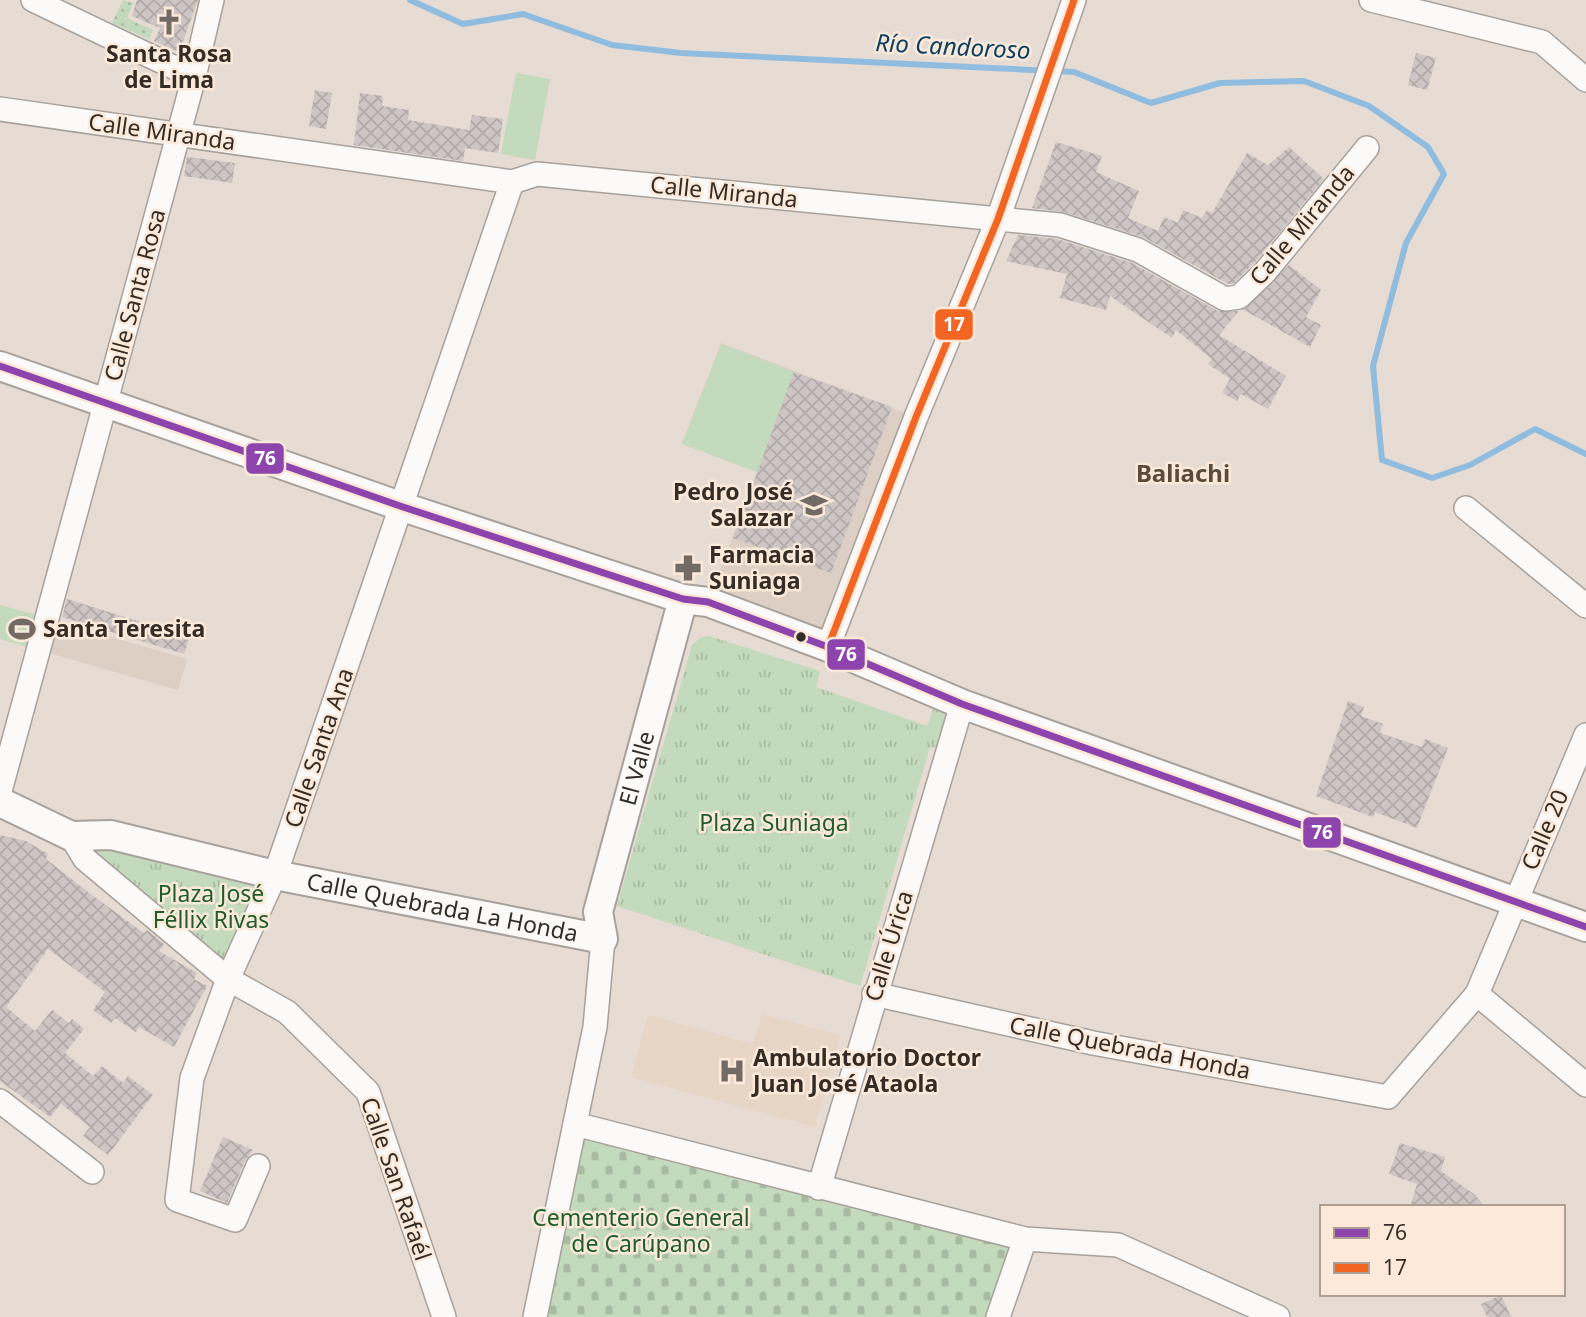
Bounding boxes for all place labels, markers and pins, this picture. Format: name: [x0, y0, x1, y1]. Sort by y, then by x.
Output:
church icon: Santa Rosa de Lima: [154, 7, 184, 37]
place label: Santa Rosa de Lima: [106, 37, 232, 95]
place label: Pedro José Salazar: [673, 475, 793, 533]
school or university icon: Pedro José Salazar: [799, 490, 829, 520]
place label: Farmacia Suniaga: [709, 538, 814, 596]
pharmacy icon: Farmacia Suniaga: [673, 553, 703, 583]
place label: Santa Teresita: [43, 612, 205, 644]
sports icon: Santa Teresita: [7, 614, 37, 644]
unlabelled marker: [794, 630, 808, 644]
place label: Ambulatorio Doctor Juan José Ataola: [751, 1041, 981, 1099]
hospital icon: Ambulatorio Doctor Juan José Ataola: [717, 1056, 747, 1086]

